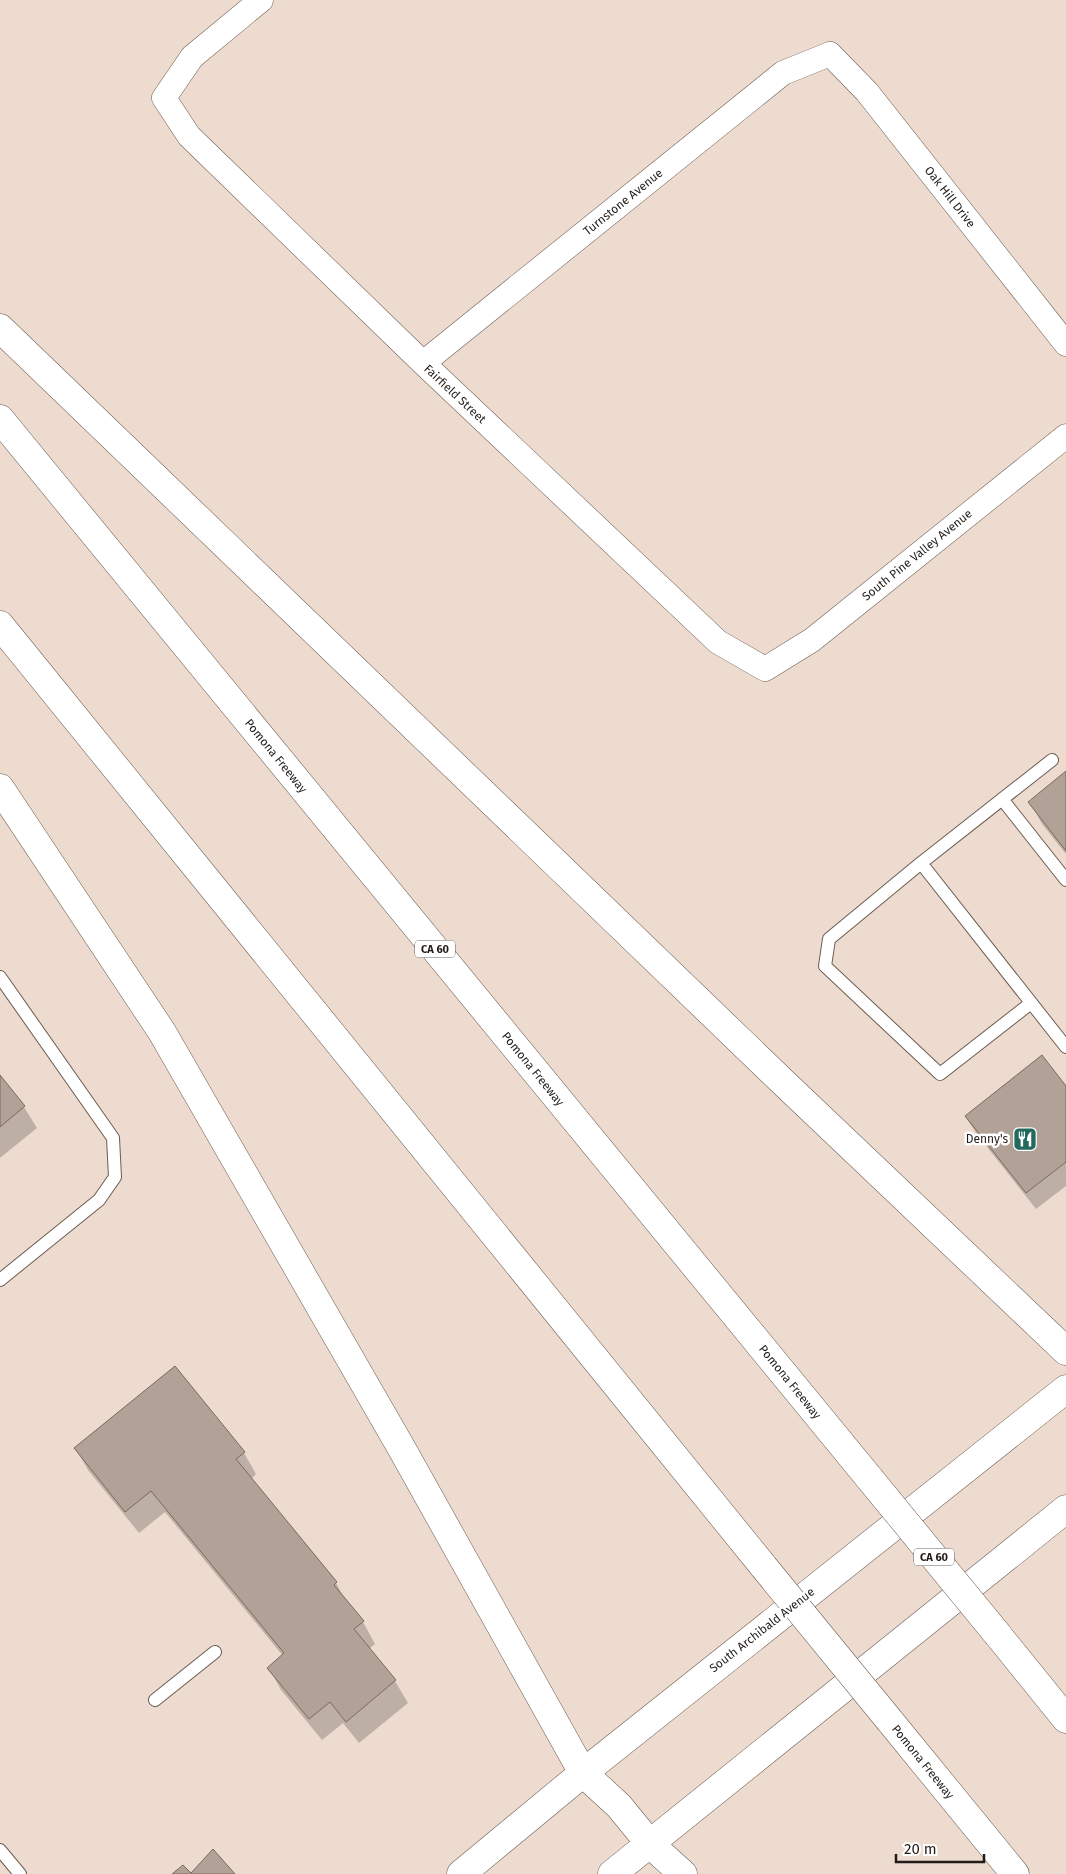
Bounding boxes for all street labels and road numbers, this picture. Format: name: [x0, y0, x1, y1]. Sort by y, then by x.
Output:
street label: Oak Hill Drive: [922, 164, 978, 230]
street label: Turnstone Avenue: [581, 166, 665, 238]
street label: Fairfield Street: [421, 362, 489, 427]
street label: South Pine Valley Avenue: [859, 506, 975, 604]
street label: Pomona Freeway: [242, 716, 310, 796]
road number: CA 60: [415, 941, 455, 958]
street label: Pomona Freeway: [499, 1029, 567, 1109]
street label: Pomona Freeway: [756, 1342, 824, 1422]
road number: CA 60: [914, 1548, 954, 1565]
street label: South Archibald Avenue: [707, 1585, 817, 1675]
street label: Pomona Freeway: [889, 1722, 957, 1802]

